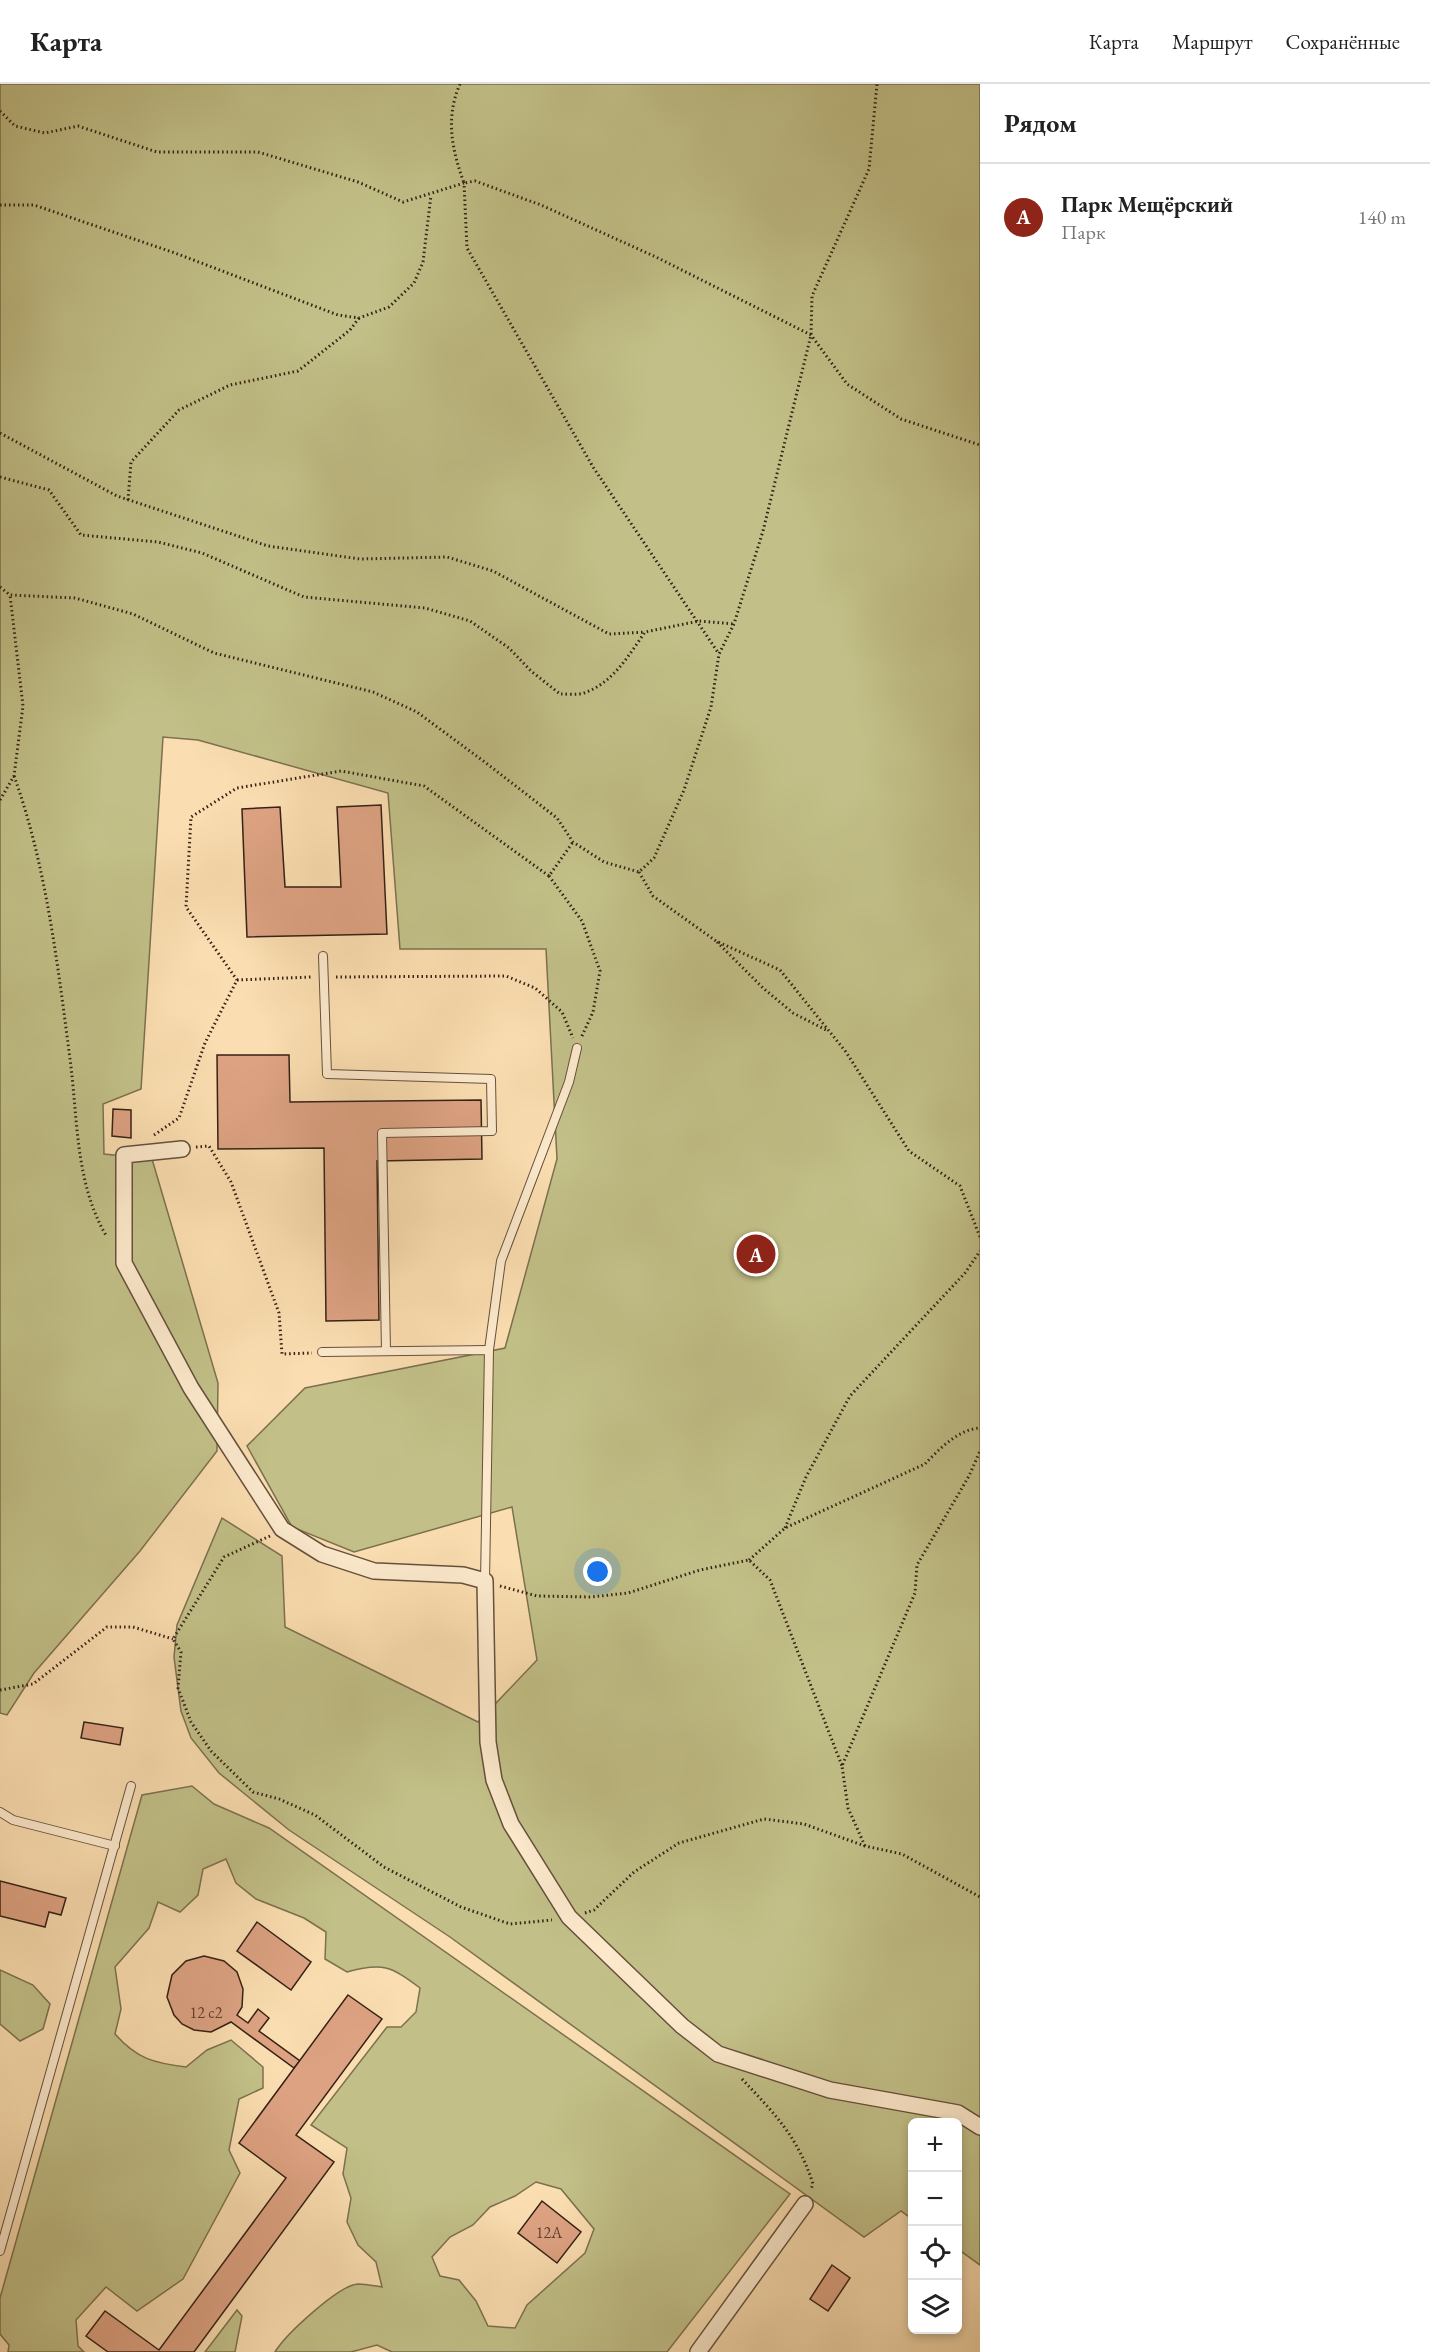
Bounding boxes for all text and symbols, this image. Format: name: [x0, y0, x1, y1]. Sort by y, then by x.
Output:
text: Карта: [30, 23, 102, 59]
text: Карта: [1089, 28, 1139, 55]
text: Маршрут: [1172, 28, 1253, 55]
text: Сохранённые: [1286, 28, 1400, 55]
text: Рядом: [1004, 106, 1077, 140]
text: Парк Мещёрский: [1061, 190, 1233, 219]
text: A: [1016, 204, 1031, 230]
text: 140 m: [1358, 204, 1406, 230]
text: Парк: [1061, 219, 1105, 245]
pin: A: [736, 1232, 776, 1276]
your location: [583, 1557, 612, 1586]
house number: 12 с2: [190, 2002, 223, 2023]
map controls: [908, 2118, 962, 2334]
button: +: [908, 2118, 962, 2172]
button: −: [908, 2172, 962, 2226]
house number: 12А: [536, 2222, 563, 2243]
button: locate: [908, 2226, 962, 2280]
button: layers: [908, 2280, 962, 2334]

